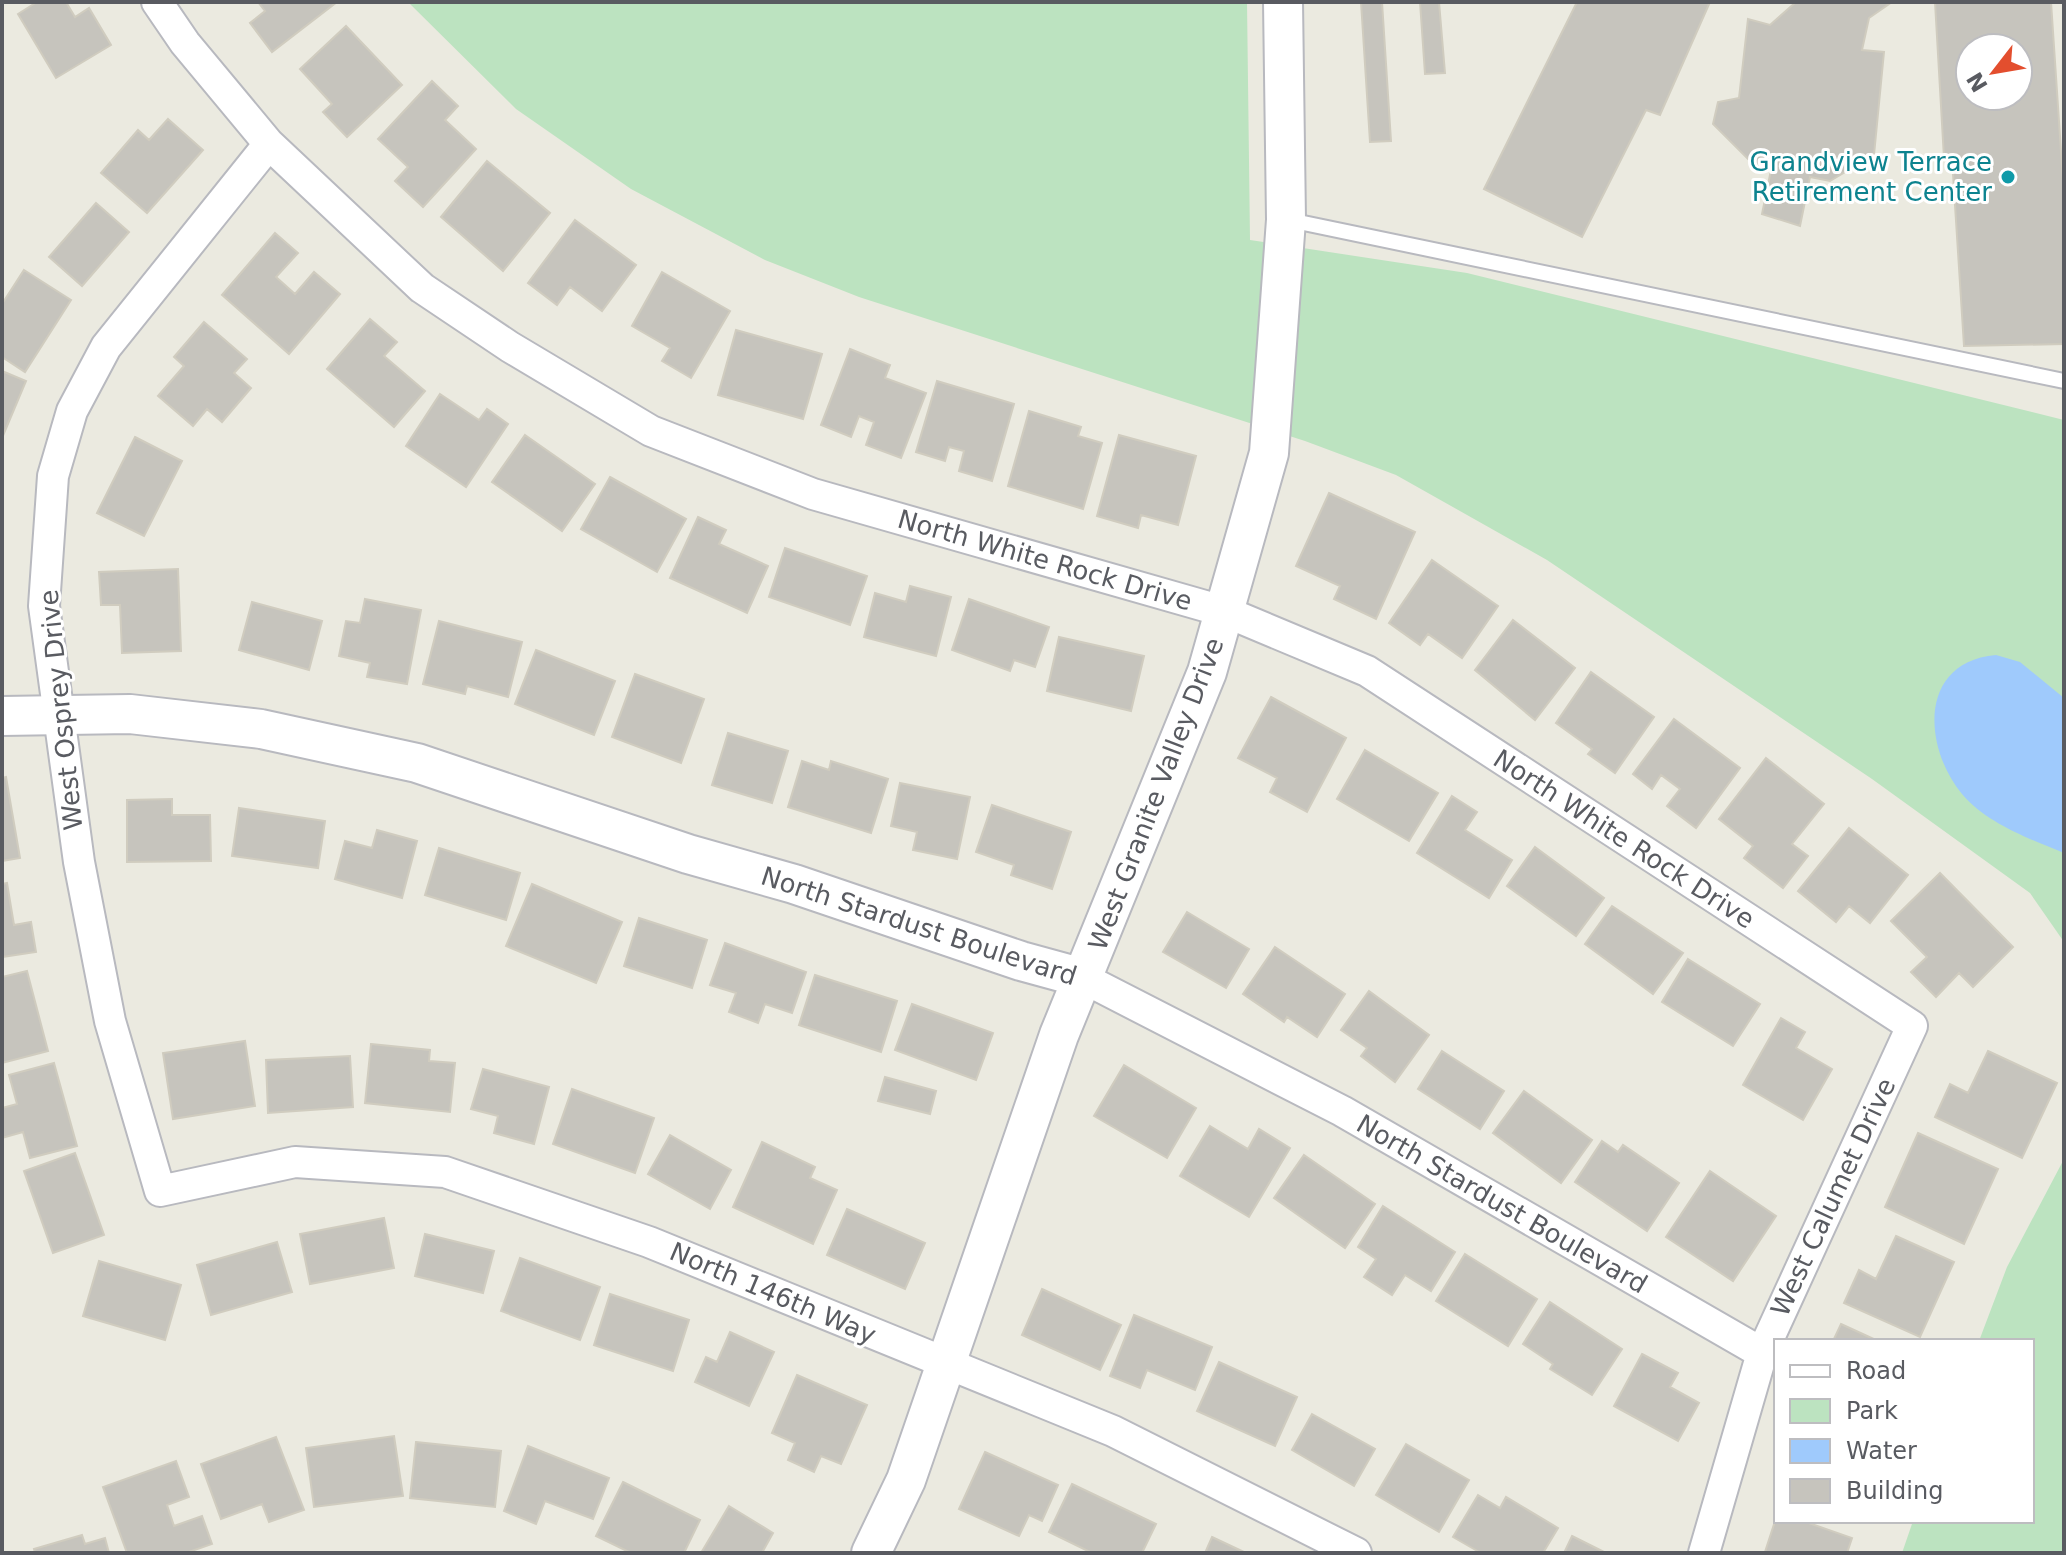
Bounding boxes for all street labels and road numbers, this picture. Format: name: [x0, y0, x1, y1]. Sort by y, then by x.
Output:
street label: North White Rock Drive: [894, 504, 1196, 616]
street label: West Osprey Drive: [33, 588, 89, 832]
street label: West Granite Valley Drive: [1082, 634, 1230, 954]
street label: North White Rock Drive: [1488, 743, 1760, 935]
street label: North Stardust Boulevard: [757, 861, 1081, 991]
street label: West Calumet Drive: [1765, 1073, 1901, 1321]
street label: North Stardust Boulevard: [1351, 1108, 1653, 1300]
street label: North 146th Way: [665, 1236, 881, 1350]

